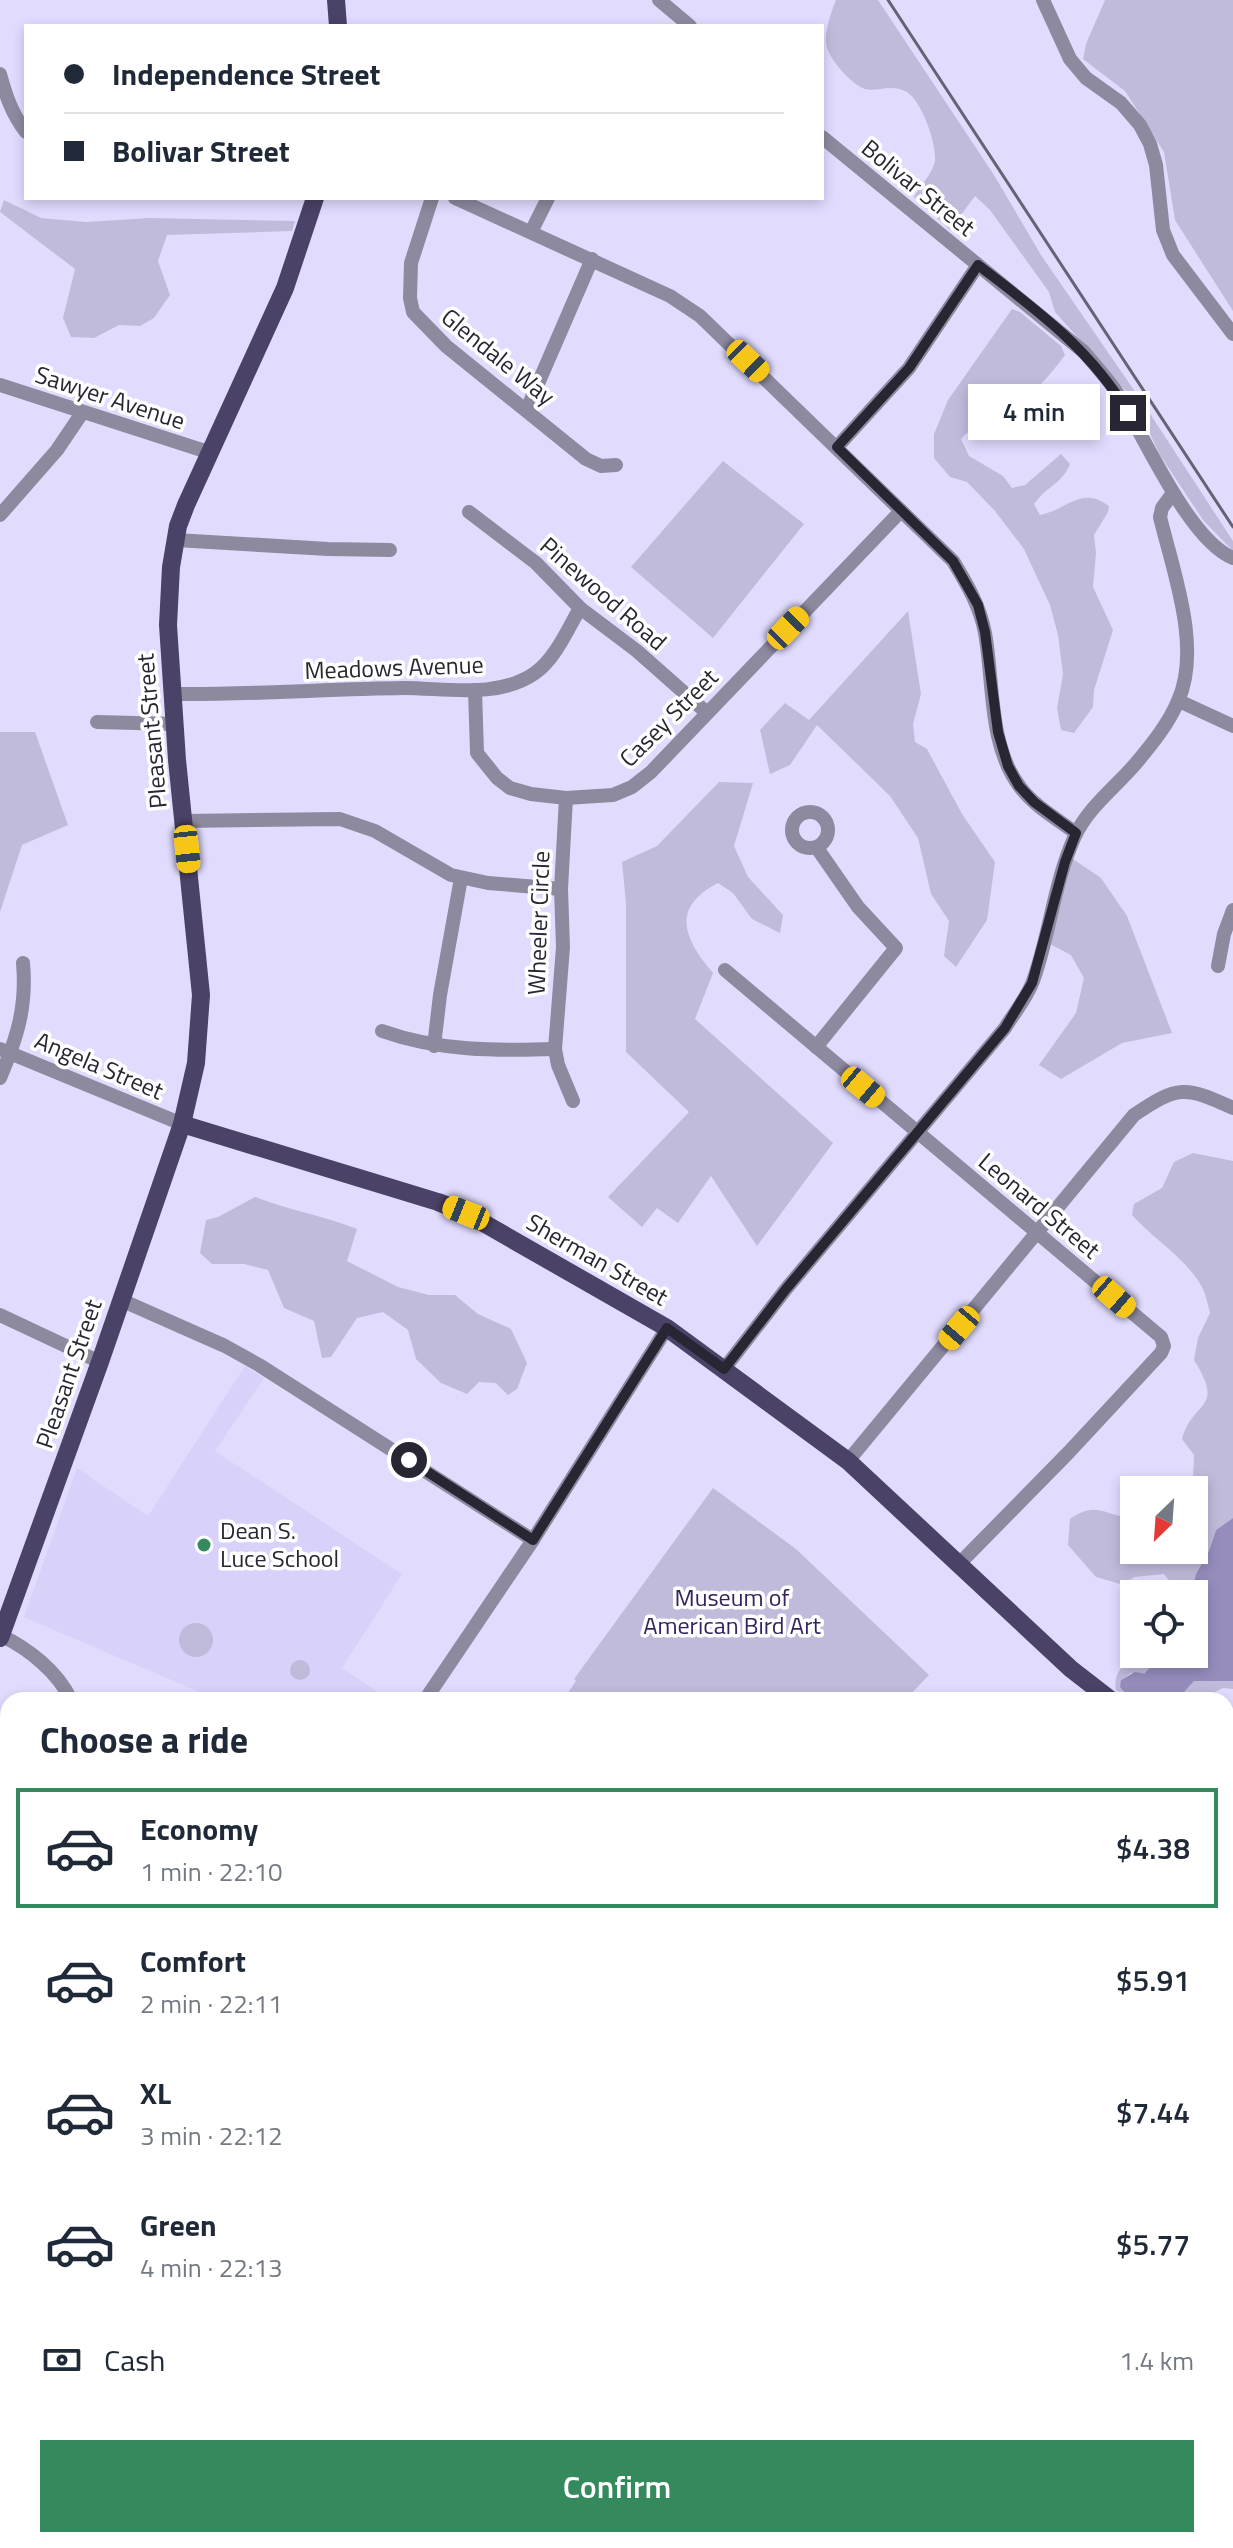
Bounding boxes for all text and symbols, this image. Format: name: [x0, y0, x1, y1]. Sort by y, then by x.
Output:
text: Independence Street: [112, 51, 380, 97]
text: Bolivar Street: [112, 128, 290, 174]
street label: Bolivar Street: [854, 130, 984, 245]
street label: Glendale Way: [434, 299, 564, 414]
car: [722, 336, 774, 386]
street label: Sawyer Avenue: [31, 356, 190, 438]
callout: 4 min: [968, 385, 1100, 441]
text: 4 min: [1003, 392, 1065, 431]
route end: [1110, 395, 1146, 431]
street label: Pinewood Road: [532, 528, 675, 659]
car: [763, 602, 813, 654]
street label: Meadows Avenue: [304, 646, 484, 688]
street label: Pleasant Street: [126, 651, 176, 810]
street label: Casey Street: [611, 659, 726, 775]
car: [173, 824, 201, 874]
street label: Wheeler Circle: [517, 850, 559, 996]
street label: Angela Street: [30, 1022, 170, 1109]
car: [837, 1062, 889, 1112]
street label: Leonard Street: [971, 1144, 1109, 1267]
car: [439, 1193, 493, 1233]
street label: Sherman Street: [520, 1204, 676, 1315]
car: [1088, 1272, 1140, 1322]
street label: Pleasant Street: [26, 1294, 111, 1453]
car: [934, 1302, 984, 1354]
route start: [391, 1442, 427, 1478]
north arrow: [1120, 1476, 1208, 1564]
map controls: [1120, 1476, 1208, 1668]
place label: Dean S. Luce School: [220, 1512, 339, 1576]
marker: Dean S. Luce School: [195, 1536, 213, 1554]
park label: Museum of American Bird Art: [643, 1579, 821, 1643]
button: locate: [1120, 1580, 1208, 1668]
text: Choose a ride: [40, 1712, 248, 1767]
text: Economy: [140, 1806, 258, 1852]
icon: car: [44, 1812, 116, 1884]
text: $4.38: [1116, 1825, 1190, 1871]
text: 1 min · 22:10: [140, 1852, 283, 1891]
text: Comfort: [140, 1938, 246, 1984]
icon: car: [44, 1944, 116, 2016]
text: $5.91: [1116, 1957, 1190, 2003]
text: 2 min · 22:11: [140, 1984, 283, 2023]
text: XL: [140, 2070, 171, 2116]
icon: car: [44, 2076, 116, 2148]
text: $7.44: [1116, 2089, 1190, 2135]
text: 3 min · 22:12: [140, 2116, 283, 2155]
text: Green: [140, 2202, 217, 2248]
icon: car: [44, 2208, 116, 2280]
text: $5.77: [1116, 2221, 1190, 2267]
text: 4 min · 22:13: [140, 2248, 283, 2287]
text: Cash: [104, 2337, 165, 2383]
icon: cash: [40, 2338, 84, 2382]
text: 1.4 km: [1119, 2341, 1194, 2380]
button: Confirm: [40, 2440, 1194, 2532]

